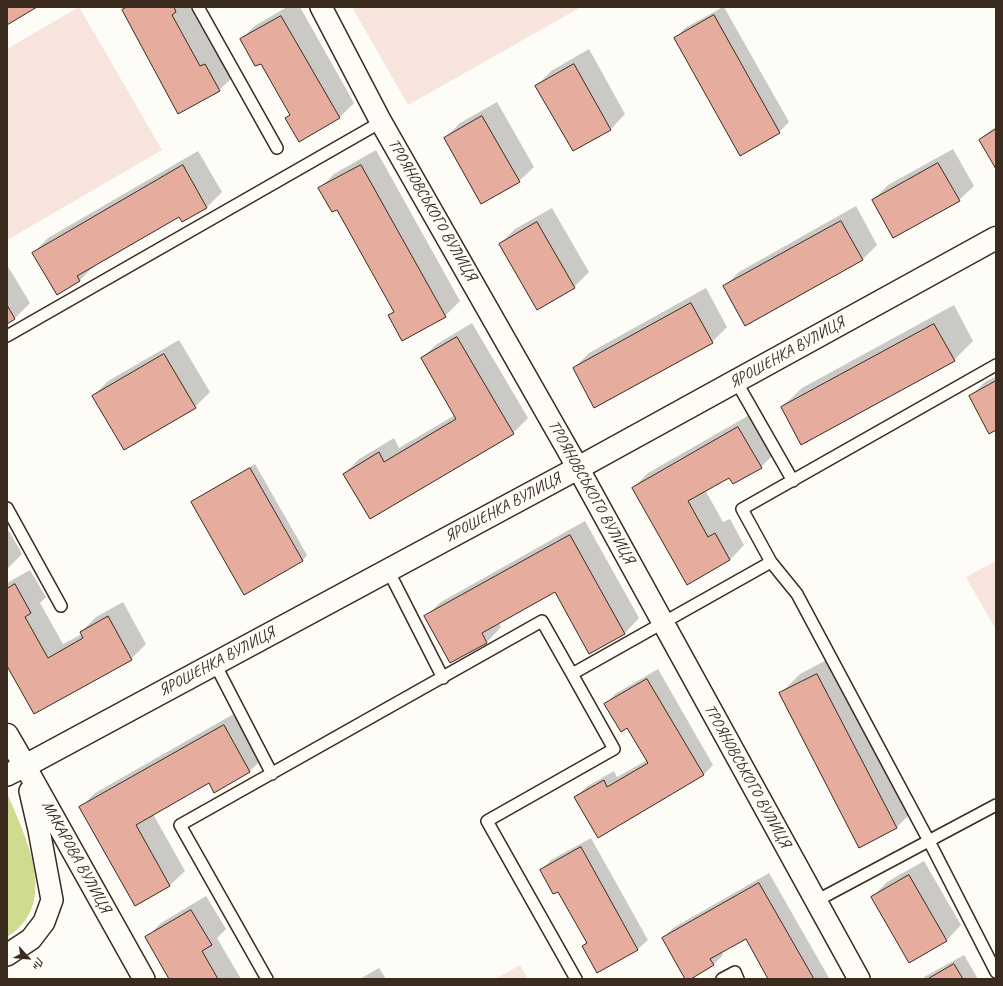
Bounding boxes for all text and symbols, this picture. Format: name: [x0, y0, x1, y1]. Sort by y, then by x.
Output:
street label: ТРОЯНОВСЬКОГО ВУЛИЦЯ: [383, 136, 481, 284]
street label: ЯРОШЕНКА ВУЛИЦЯ: [726, 313, 848, 393]
street label: ТРОЯНОВСЬКОГО ВУЛИЦЯ: [544, 417, 638, 567]
street label: ЯРОШЕНКА ВУЛИЦЯ: [442, 469, 564, 547]
street label: ЯРОШЕНКА ВУЛИЦЯ: [156, 623, 278, 701]
street label: ТРОЯНОВСЬКОГО ВУЛИЦЯ: [700, 701, 794, 851]
street label: МАКАРОВА ВУЛИЦЯ: [37, 798, 115, 916]
north arrow: [8, 938, 48, 978]
text: Пн: [30, 955, 48, 972]

